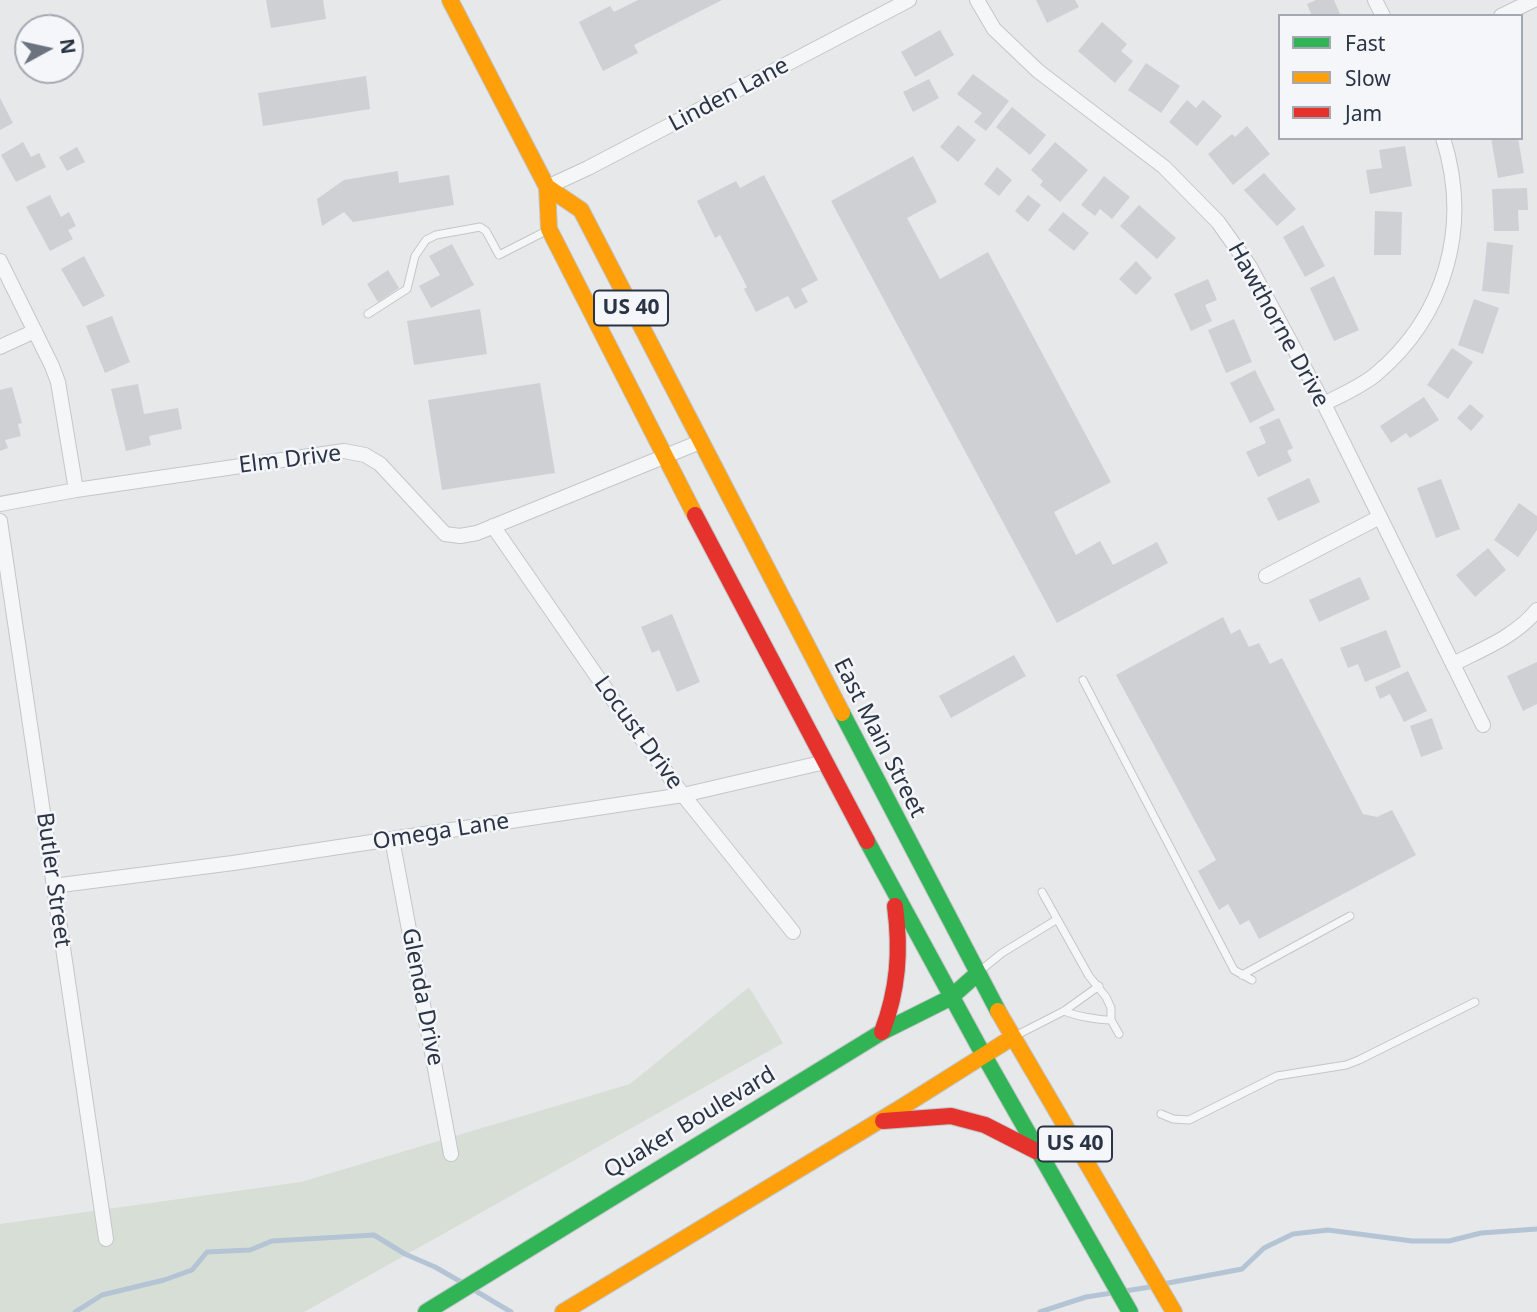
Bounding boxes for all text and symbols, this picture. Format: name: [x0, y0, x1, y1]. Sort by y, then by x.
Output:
north arrow: [14, 14, 84, 84]
legend: [1278, 14, 1523, 140]
text: Fast: [1345, 29, 1385, 57]
text: N: [54, 37, 82, 56]
street label: Linden Lane: [664, 52, 794, 138]
text: Slow: [1345, 64, 1391, 92]
text: Jam: [1345, 99, 1382, 127]
street label: Hawthorne Drive: [1221, 238, 1335, 412]
road number: US 40: [594, 290, 668, 326]
street label: Elm Drive: [237, 440, 343, 480]
street label: East Main Street: [827, 654, 931, 822]
street label: Locust Drive: [588, 671, 688, 795]
street label: Omega Lane: [371, 808, 511, 856]
street label: Butler Street: [30, 811, 76, 949]
street label: Glenda Drive: [395, 926, 449, 1068]
street label: Quaker Boulevard: [599, 1061, 781, 1185]
road number: US 40: [1038, 1126, 1112, 1162]

